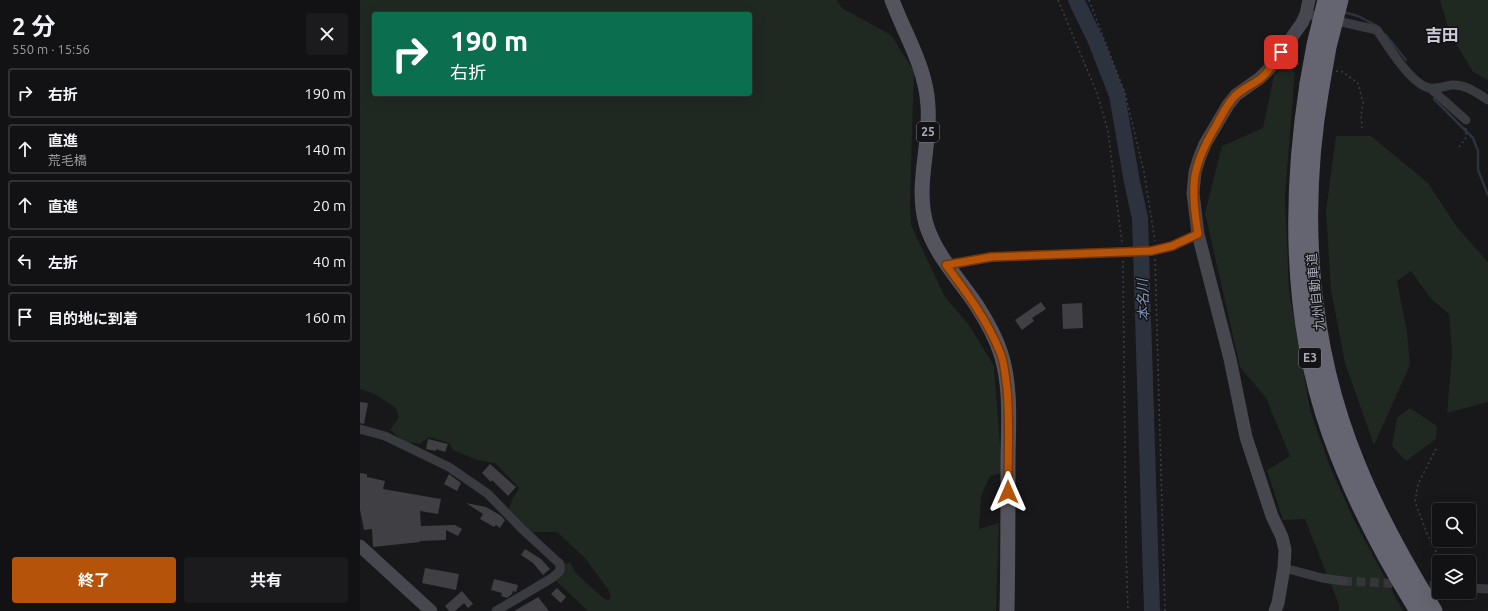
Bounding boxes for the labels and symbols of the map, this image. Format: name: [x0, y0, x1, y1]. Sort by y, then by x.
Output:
district label: 吉田: [1425, 25, 1459, 44]
pin: [1264, 35, 1298, 69]
road number: 25: [917, 122, 939, 142]
street label: 九州自動車道: [1304, 252, 1326, 332]
water label: 本名川: [1134, 277, 1152, 321]
road number: E3: [1299, 348, 1321, 368]
position arrow: [987, 471, 1029, 513]

